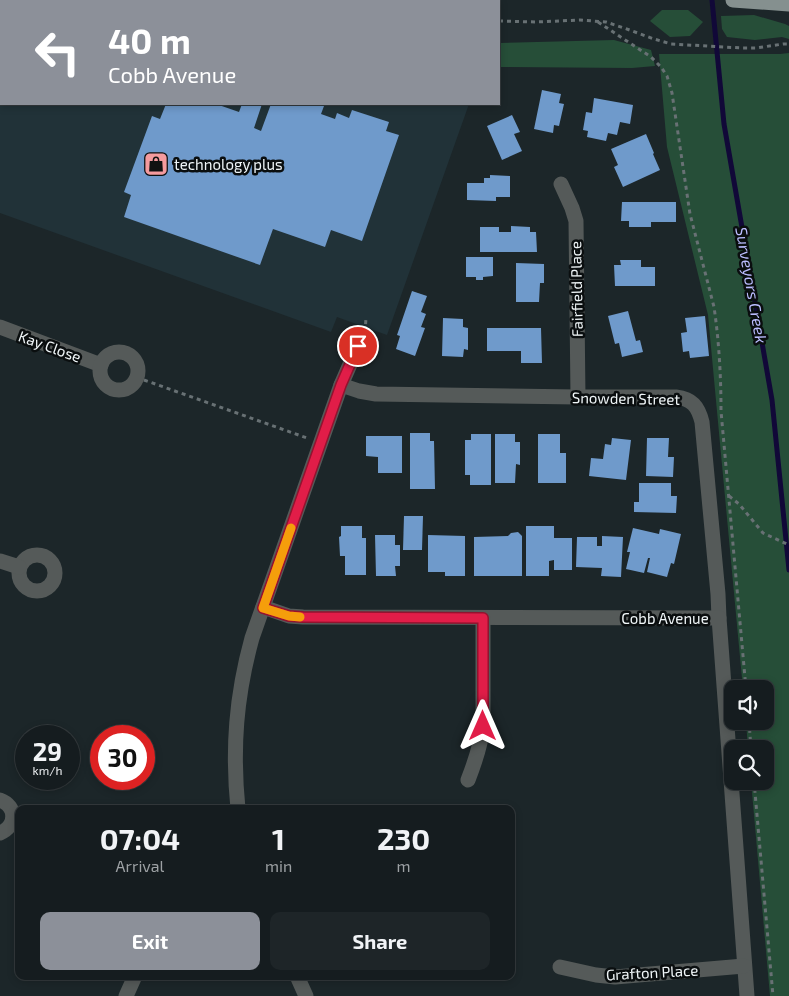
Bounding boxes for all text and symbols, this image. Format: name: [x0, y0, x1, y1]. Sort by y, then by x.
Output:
text: 40 m: [108, 19, 191, 61]
icon: left: [25, 20, 90, 85]
text: Cobb Avenue: [108, 61, 236, 87]
shop icon: technology plus: [143, 151, 169, 177]
place label: technology plus: [174, 155, 283, 173]
water label: Surveyors Creek: [731, 225, 772, 345]
street label: Fairfield Place: [566, 241, 586, 337]
pin: [337, 325, 379, 367]
street label: Kay Close: [16, 326, 84, 366]
icon: arrive: [344, 332, 372, 360]
street label: Snowden Street: [572, 388, 681, 408]
street label: Cobb Avenue: [621, 609, 709, 627]
map controls: [724, 680, 774, 790]
button: sound: [724, 680, 774, 730]
position arrow: [456, 699, 508, 751]
speed limit sign: 30: [90, 725, 155, 790]
text: 29: [33, 736, 62, 766]
button: search: [724, 740, 774, 790]
text: km/h: [33, 763, 62, 777]
text: 07:04: [100, 820, 180, 856]
text: 1: [272, 820, 285, 856]
text: 230: [377, 820, 430, 856]
text: Arrival: [116, 856, 164, 875]
text: min: [265, 856, 292, 875]
text: m: [397, 856, 411, 875]
button: Exit: [40, 912, 260, 970]
button: Share: [270, 912, 490, 970]
street label: Grafton Place: [605, 961, 699, 983]

